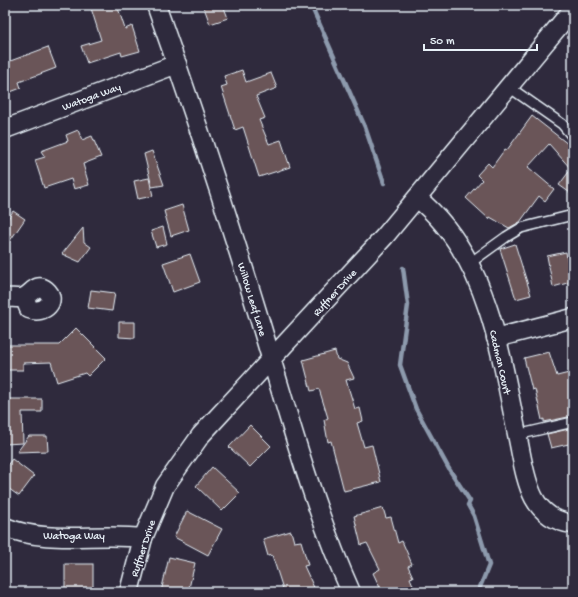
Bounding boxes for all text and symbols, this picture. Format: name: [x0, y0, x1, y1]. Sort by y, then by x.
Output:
scale bar: [424, 26, 537, 52]
text: 50 m: [430, 35, 455, 49]
street label: Watoga Way: [61, 82, 123, 114]
street label: Willow Leaf Lane: [234, 261, 269, 338]
street label: Ruffner Drive: [311, 266, 360, 319]
street label: Cadman Court: [486, 329, 513, 397]
street label: Ruffner Drive: [128, 518, 159, 579]
street label: Watoga Way: [43, 531, 105, 543]

